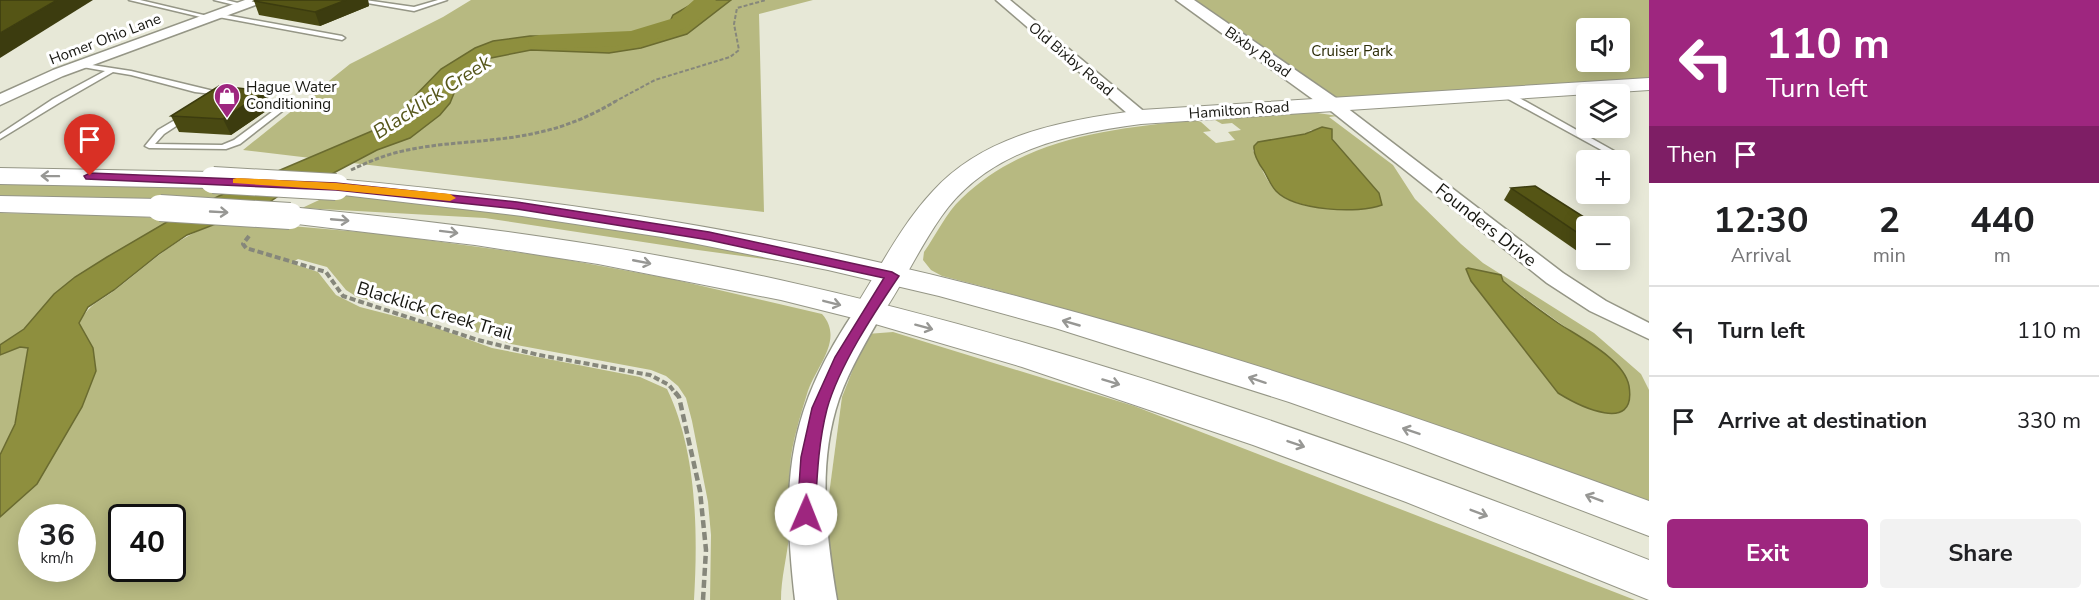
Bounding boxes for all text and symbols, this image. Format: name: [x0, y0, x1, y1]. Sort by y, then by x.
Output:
street label: Homer Ohio Lane: [46, 8, 164, 69]
text: 110 m: [1766, 16, 1890, 73]
street label: Old Bixby Road: [1024, 18, 1118, 100]
map controls: [1576, 18, 1630, 270]
button: sound: [1576, 18, 1630, 72]
street label: Bixby Road: [1221, 22, 1295, 82]
icon: left: [1667, 24, 1745, 102]
park label: Cruiser Park: [1311, 41, 1393, 61]
water label: Blacklick Creek: [368, 48, 497, 145]
text: Turn left: [1766, 70, 1867, 107]
place label: Hague Water Conditioning: [246, 77, 337, 114]
shop icon: Hague Water Conditioning: [212, 81, 242, 119]
button: layers: [1576, 84, 1630, 138]
street label: Hamilton Road: [1188, 97, 1290, 123]
pin: [64, 114, 115, 176]
icon: arrive: [73, 123, 106, 156]
icon: arrive: [1729, 138, 1762, 171]
text: Then: [1667, 140, 1717, 170]
button: +: [1576, 150, 1630, 204]
one-way arrow: [40, 170, 60, 182]
street label: Founders Drive: [1430, 178, 1542, 272]
text: 12:30: [1713, 196, 1809, 245]
text: 2: [1878, 196, 1900, 245]
text: 440: [1970, 196, 2035, 245]
one-way arrow: [208, 206, 228, 217]
one-way arrow: [330, 215, 350, 226]
button: −: [1576, 216, 1630, 270]
one-way arrow: [439, 226, 458, 237]
text: Arrival: [1731, 242, 1791, 269]
text: min: [1873, 242, 1906, 269]
text: m: [1994, 242, 2011, 269]
one-way arrow: [631, 257, 651, 268]
street label: Blacklick Creek Trail: [354, 276, 517, 346]
one-way arrow: [822, 298, 841, 310]
icon: left: [1667, 315, 1700, 348]
text: Turn left: [1718, 316, 1805, 346]
text: 110 m: [2017, 316, 2081, 346]
one-way arrow: [1062, 317, 1081, 328]
one-way arrow: [914, 322, 933, 334]
one-way arrow: [1248, 373, 1267, 384]
one-way arrow: [1101, 378, 1120, 389]
icon: arrive: [1667, 405, 1700, 438]
text: Arrive at destination: [1718, 406, 1927, 436]
text: 330 m: [2017, 406, 2081, 436]
one-way arrow: [1402, 424, 1421, 435]
one-way arrow: [1286, 440, 1305, 451]
position arrow: [774, 482, 838, 546]
one-way arrow: [1586, 491, 1604, 502]
speed limit sign: 40: [108, 504, 186, 582]
one-way arrow: [1469, 508, 1488, 519]
text: 36: [39, 515, 75, 556]
button: Exit: [1667, 519, 1868, 588]
button: Share: [1880, 519, 2081, 588]
text: km/h: [40, 548, 74, 568]

